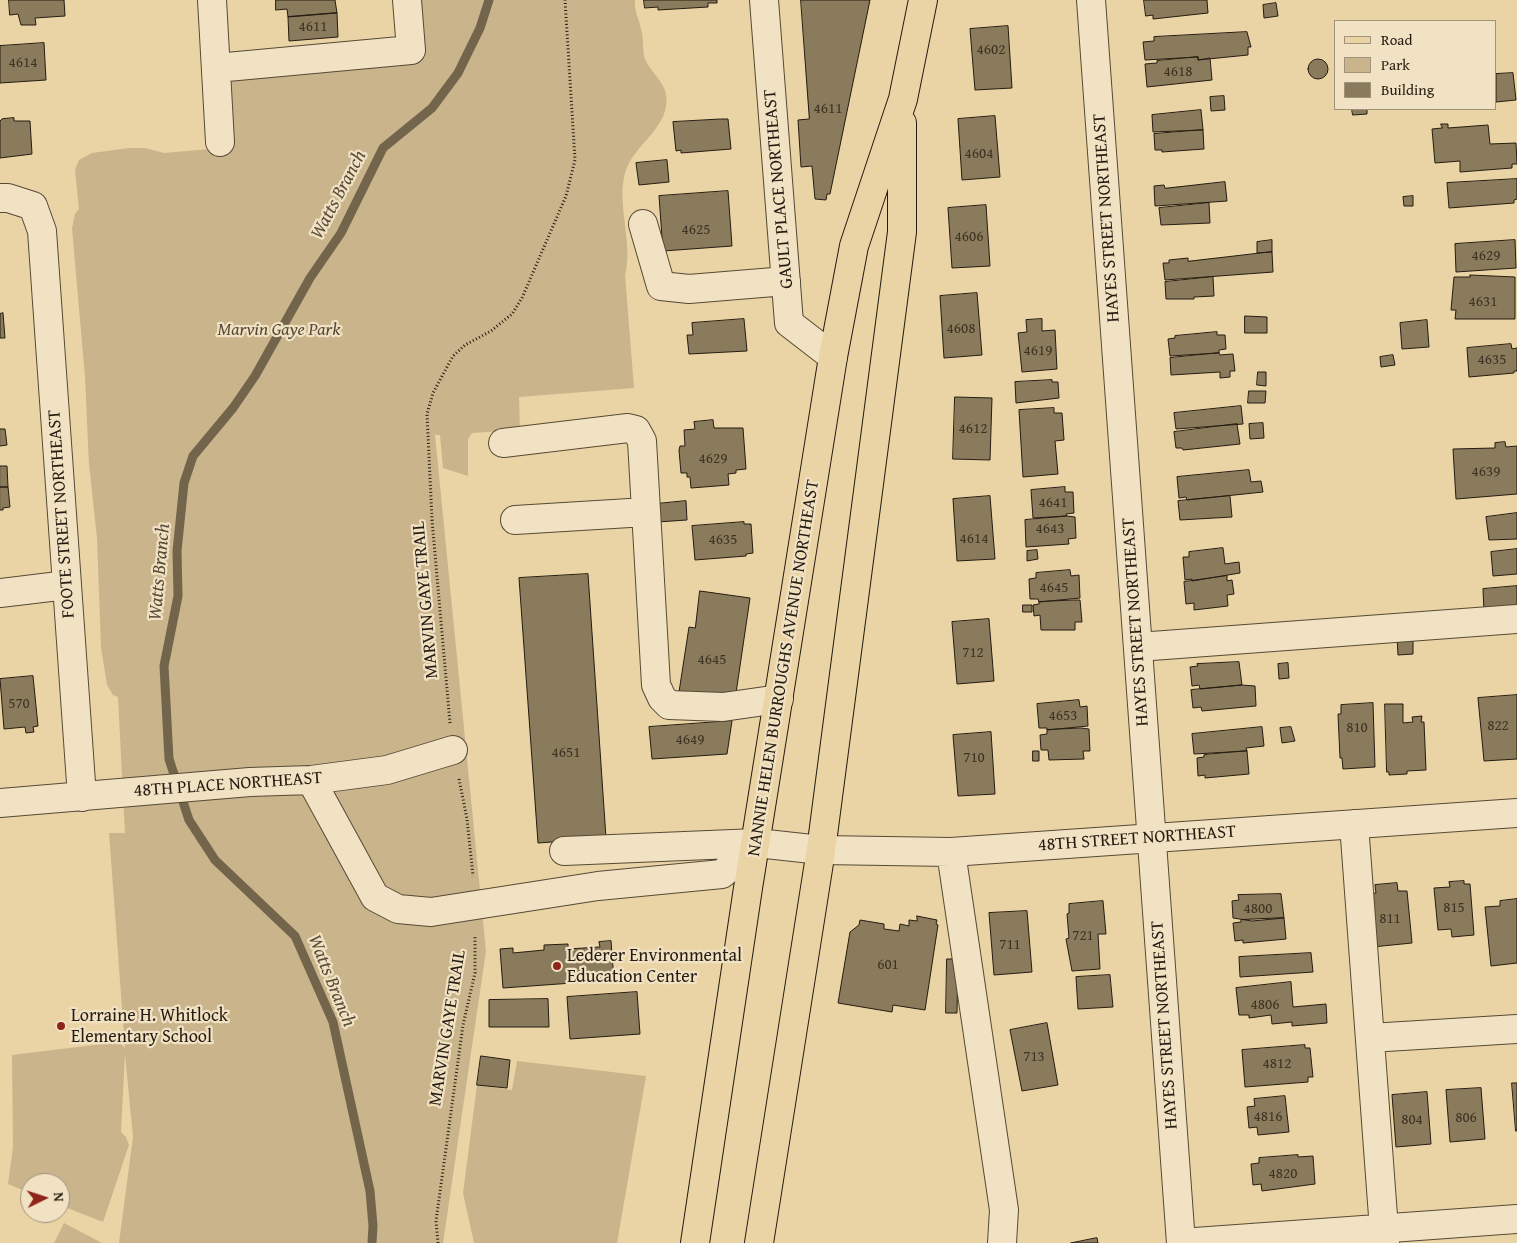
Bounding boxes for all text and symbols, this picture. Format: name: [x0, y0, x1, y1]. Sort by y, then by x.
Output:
house number: 4611: [299, 18, 327, 36]
legend: [1334, 20, 1497, 110]
text: Road: [1381, 29, 1412, 50]
house number: 4602: [977, 41, 1005, 59]
house number: 4614: [9, 54, 37, 72]
text: Park: [1381, 54, 1410, 75]
house number: 4618: [1164, 63, 1192, 81]
text: Building: [1381, 79, 1434, 100]
street label: GAULT PLACE NORTHEAST: [760, 88, 798, 290]
house number: 4611: [814, 100, 842, 118]
street label: HAYES STREET NORTHEAST: [1089, 113, 1125, 323]
house number: 4604: [965, 145, 993, 163]
water label: Watts Branch: [306, 147, 372, 243]
house number: 4625: [682, 221, 710, 239]
house number: 4606: [955, 228, 983, 246]
house number: 4629: [1472, 247, 1500, 265]
house number: 4631: [1469, 293, 1497, 311]
park label: Marvin Gaye Park: [218, 319, 340, 341]
house number: 4608: [947, 320, 975, 338]
house number: 4619: [1024, 342, 1052, 360]
house number: 4635: [1478, 351, 1506, 369]
street label: FOOTE STREET NORTHEAST: [44, 409, 80, 619]
house number: 4612: [959, 420, 987, 438]
house number: 4629: [699, 450, 727, 468]
house number: 4639: [1472, 463, 1500, 481]
street label: NANNIE HELEN BURROUGHS AVENUE NORTHEAST: [744, 478, 824, 858]
house number: 4641: [1039, 494, 1067, 512]
street label: HAYES STREET NORTHEAST: [1118, 517, 1154, 727]
street label: MARVIN GAYE TRAIL: [408, 520, 444, 680]
house number: 4643: [1036, 520, 1064, 538]
water label: Watts Branch: [144, 523, 176, 621]
house number: 4614: [960, 530, 988, 548]
house number: 4635: [709, 531, 737, 549]
house number: 4645: [1040, 579, 1068, 597]
house number: 712: [962, 644, 984, 662]
house number: 4645: [698, 651, 726, 669]
house number: 570: [8, 695, 30, 713]
house number: 4653: [1049, 707, 1077, 725]
house number: 822: [1487, 717, 1509, 735]
house number: 810: [1346, 719, 1368, 737]
house number: 4649: [676, 731, 704, 749]
house number: 4651: [552, 744, 580, 762]
house number: 710: [963, 749, 985, 767]
street label: 48TH PLACE NORTHEAST: [133, 768, 323, 802]
street label: 48TH STREET NORTHEAST: [1037, 821, 1237, 857]
house number: 815: [1443, 899, 1465, 917]
house number: 4800: [1244, 900, 1272, 918]
house number: 811: [1379, 910, 1401, 928]
street label: HAYES STREET NORTHEAST: [1147, 920, 1183, 1130]
house number: 721: [1072, 927, 1094, 945]
water label: Watts Branch: [302, 932, 360, 1030]
house number: 711: [999, 936, 1021, 954]
place label: Lederer Environmental Education Center: [567, 945, 742, 988]
street label: MARVIN GAYE TRAIL: [425, 948, 471, 1108]
house number: 601: [877, 956, 899, 974]
marker: Lederer Environmental Education Center: [551, 960, 563, 972]
house number: 4806: [1251, 996, 1279, 1014]
place label: Lorraine H. Whitlock Elementary School: [71, 1005, 228, 1048]
marker: Lorraine H. Whitlock Elementary School: [55, 1020, 67, 1032]
house number: 713: [1023, 1048, 1045, 1066]
house number: 4812: [1263, 1055, 1291, 1073]
house number: 4816: [1254, 1108, 1282, 1126]
house number: 806: [1455, 1109, 1477, 1127]
house number: 804: [1401, 1111, 1423, 1129]
house number: 4820: [1269, 1165, 1297, 1183]
north arrow: [20, 1173, 70, 1223]
text: N: [49, 1192, 69, 1202]

